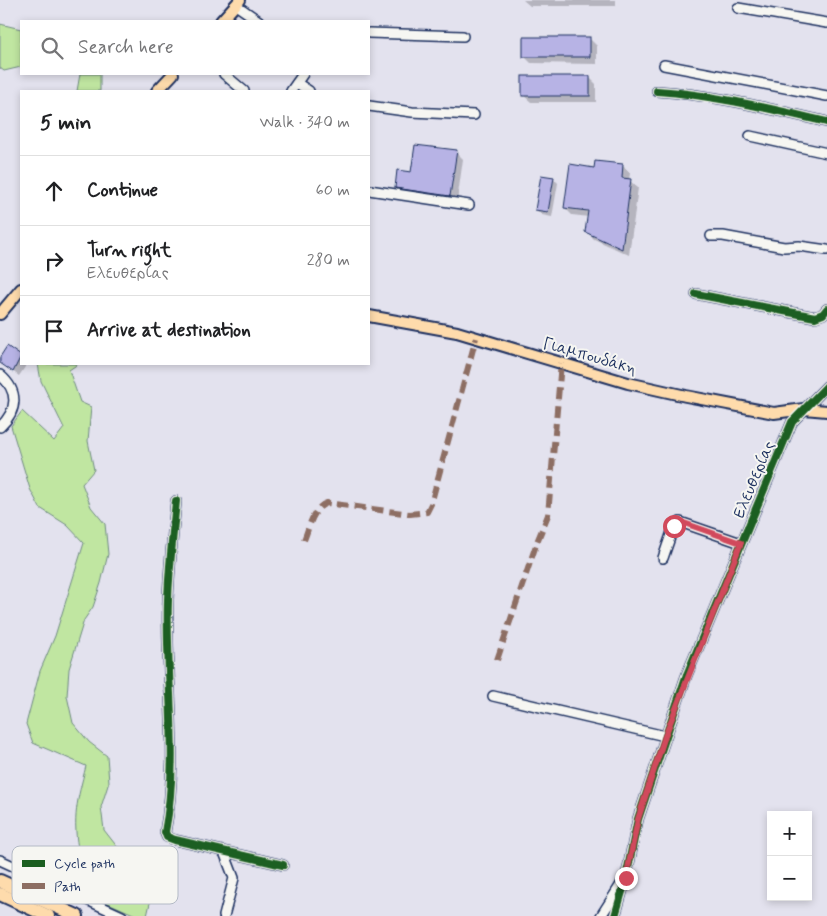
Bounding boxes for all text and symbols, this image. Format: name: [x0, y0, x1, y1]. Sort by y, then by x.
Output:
search box: [20, 20, 370, 75]
icon: search: [38, 34, 66, 62]
text: Search here: [78, 35, 174, 60]
text: 5 min: [40, 109, 92, 137]
text: Walk · 340 m: [260, 112, 350, 133]
icon: ahead: [40, 177, 68, 205]
text: Continue: [87, 178, 158, 203]
text: 60 m: [316, 180, 350, 201]
text: Turn right: [87, 238, 171, 263]
icon: right: [40, 247, 68, 275]
text: 280 m: [307, 250, 350, 271]
text: Ελευθερίας: [87, 263, 169, 284]
icon: arrive: [40, 317, 68, 345]
text: Arrive at destination: [87, 318, 251, 343]
street label: Γιαμπουδάκη: [540, 333, 639, 380]
street label: Ελευθερίας: [729, 438, 780, 521]
route start: [663, 515, 686, 538]
map controls: [767, 811, 812, 901]
button: +: [767, 811, 812, 856]
legend: [12, 846, 178, 904]
text: Cycle path: [54, 855, 115, 873]
button: −: [767, 856, 812, 901]
route end: [615, 867, 638, 890]
text: Path: [54, 878, 81, 896]

